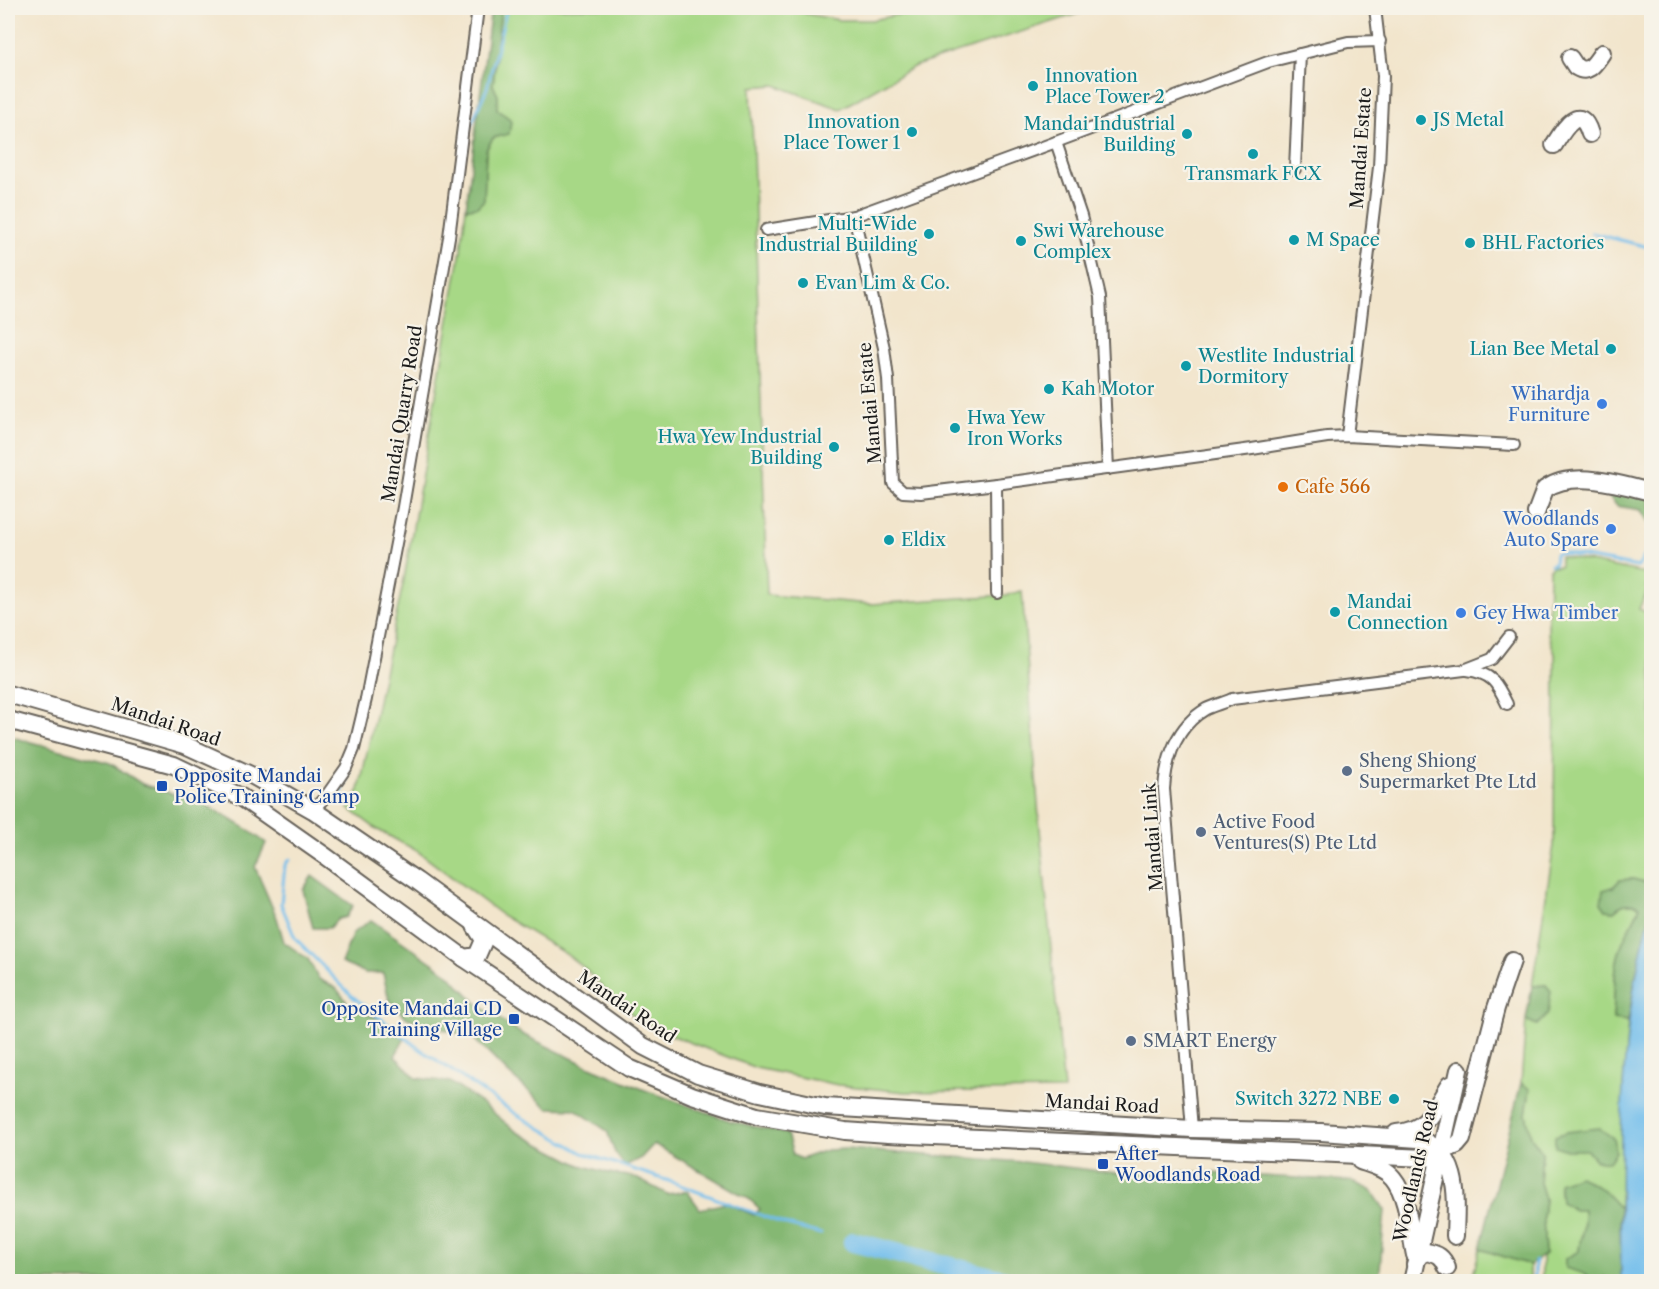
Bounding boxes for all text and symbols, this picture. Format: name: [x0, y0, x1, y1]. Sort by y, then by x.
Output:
place label: Innovation Place Tower 2: [1045, 65, 1165, 108]
marker: Innovation Place Tower 2: [1026, 79, 1040, 93]
street label: Mandai Estate: [1346, 86, 1376, 210]
place label: JS Metal: [1430, 109, 1504, 131]
place label: Innovation Place Tower 1: [783, 111, 900, 154]
place label: Mandai Industrial Building: [1023, 113, 1175, 156]
marker: JS Metal: [1414, 113, 1428, 127]
marker: Innovation Place Tower 1: [905, 125, 919, 139]
marker: Mandai Industrial Building: [1180, 127, 1194, 141]
marker: Transmark FCX: [1246, 147, 1260, 161]
place label: Transmark FCX: [1185, 163, 1322, 185]
place label: Multi-Wide Industrial Building: [758, 213, 917, 256]
place label: Swi Warehouse Complex: [1033, 220, 1164, 263]
marker: Multi-Wide Industrial Building: [922, 227, 936, 241]
place label: M Space: [1306, 229, 1380, 251]
place label: BHL Factories: [1482, 232, 1604, 254]
marker: M Space: [1287, 233, 1301, 247]
marker: Swi Warehouse Complex: [1014, 234, 1028, 248]
marker: BHL Factories: [1463, 236, 1477, 250]
place label: Evan Lim & Co.: [815, 272, 950, 294]
marker: Evan Lim & Co.: [796, 276, 810, 290]
street label: Mandai Quarry Road: [377, 324, 427, 504]
place label: Lian Bee Metal: [1470, 338, 1599, 360]
street label: Mandai Estate: [854, 341, 886, 465]
marker: Lian Bee Metal: [1604, 342, 1618, 356]
place label: Westlite Industrial Dormitory: [1197, 345, 1355, 388]
marker: Westlite Industrial Dormitory: [1179, 359, 1193, 373]
place label: Kah Motor: [1061, 378, 1155, 400]
marker: Kah Motor: [1042, 382, 1056, 396]
place label: Wihardja Furniture: [1508, 383, 1590, 426]
marker: Wihardja Furniture: [1595, 397, 1609, 411]
place label: Hwa Yew Iron Works: [967, 407, 1063, 450]
marker: Hwa Yew Iron Works: [948, 421, 962, 435]
place label: Hwa Yew Industrial Building: [658, 426, 822, 469]
marker: Hwa Yew Industrial Building: [827, 440, 841, 454]
place label: Cafe 566: [1295, 476, 1370, 498]
marker: Cafe 566: [1276, 480, 1290, 494]
place label: Woodlands Auto Spare: [1502, 508, 1599, 551]
marker: Woodlands Auto Spare: [1604, 522, 1618, 536]
place label: Eldix: [901, 529, 946, 551]
marker: Eldix: [882, 533, 896, 547]
place label: Mandai Connection: [1347, 591, 1448, 634]
place label: Gey Hwa Timber: [1473, 602, 1619, 624]
marker: Mandai Connection: [1328, 605, 1342, 619]
marker: Gey Hwa Timber: [1454, 606, 1468, 620]
street label: Mandai Road: [108, 693, 224, 751]
place label: Sheng Shiong Supermarket Pte Ltd: [1359, 750, 1537, 793]
marker: Sheng Shiong Supermarket Pte Ltd: [1340, 764, 1354, 778]
place label: Opposite Mandai Police Training Camp: [174, 765, 360, 808]
marker: Opposite Mandai Police Training Camp: [155, 779, 169, 793]
street label: Mandai Link: [1138, 781, 1168, 892]
place label: Active Food Ventures(S) Pte Ltd: [1212, 811, 1377, 854]
marker: Active Food Ventures(S) Pte Ltd: [1194, 825, 1208, 839]
street label: Mandai Road: [574, 966, 680, 1048]
place label: Opposite Mandai CD Training Village: [321, 998, 502, 1041]
marker: Opposite Mandai CD Training Village: [507, 1012, 521, 1026]
place label: SMART Energy: [1143, 1030, 1278, 1052]
marker: SMART Energy: [1124, 1034, 1138, 1048]
place label: Switch 3272 NBE: [1235, 1088, 1382, 1110]
street label: Mandai Road: [1044, 1090, 1160, 1118]
marker: Switch 3272 NBE: [1387, 1092, 1401, 1106]
street label: Woodlands Road: [1389, 1098, 1443, 1245]
place label: After Woodlands Road: [1114, 1143, 1260, 1186]
marker: After Woodlands Road: [1096, 1157, 1110, 1171]

